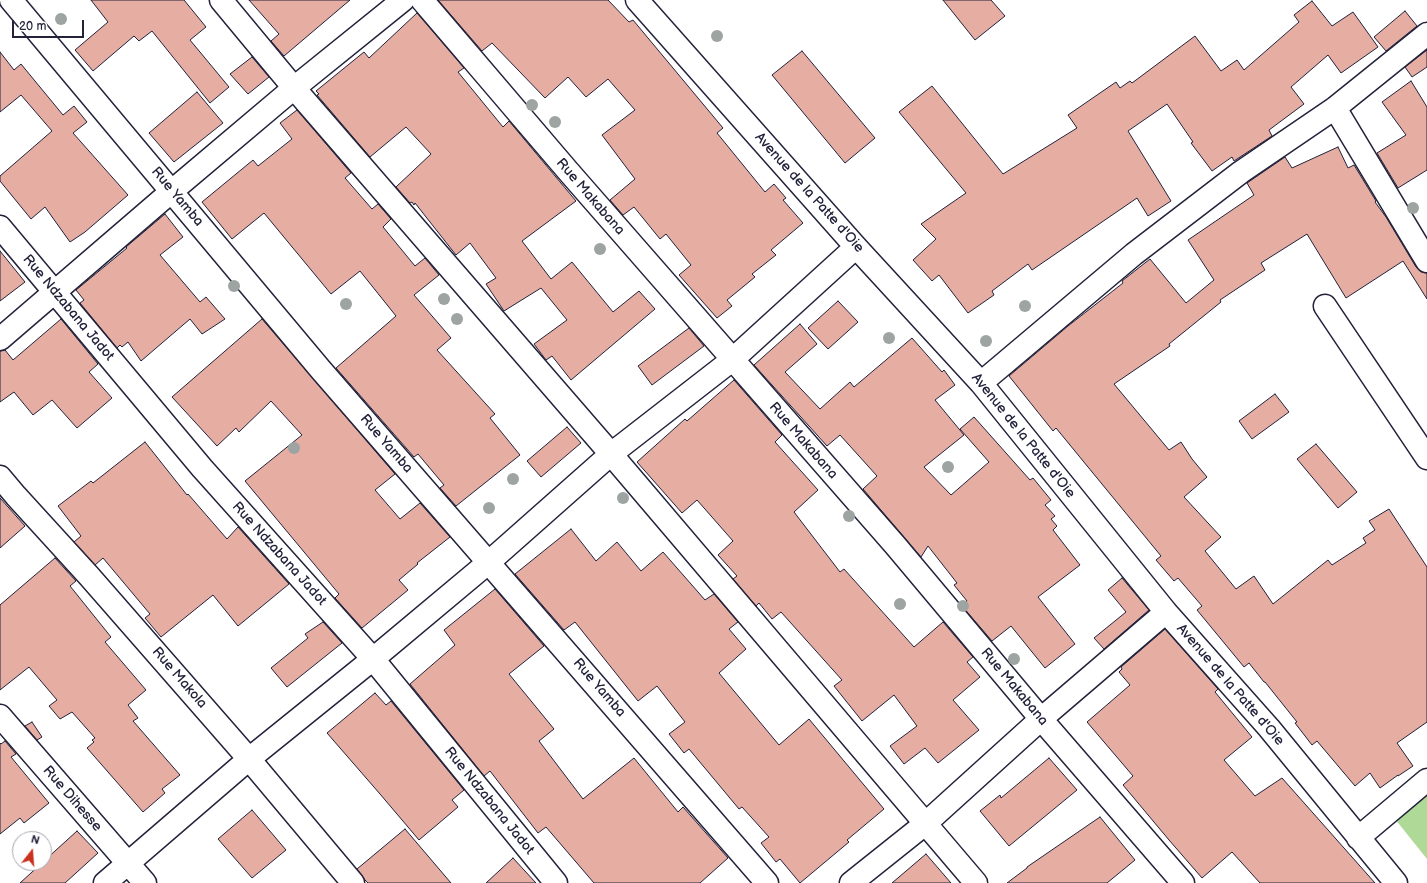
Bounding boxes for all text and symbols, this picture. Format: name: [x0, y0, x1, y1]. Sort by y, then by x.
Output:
scale bar: [14, 12, 86, 38]
text: 20 m: [19, 19, 46, 34]
street label: Avenue de la Patte d'Oie: [751, 130, 867, 256]
street label: Rue Makabana: [552, 155, 628, 239]
street label: Rue Yamba: [147, 164, 207, 230]
street label: Rue Ndzabana Jadot: [19, 252, 117, 364]
street label: Avenue de la Patte d'Oie: [968, 370, 1078, 502]
street label: Rue Makabana: [765, 399, 841, 483]
street label: Rue Yamba: [356, 411, 416, 477]
street label: Rue Ndzabana Jadot: [228, 499, 330, 609]
street label: Avenue de la Patte d'Oie: [1173, 621, 1287, 749]
street label: Rue Makola: [148, 644, 210, 712]
street label: Rue Makabana: [977, 645, 1051, 729]
street label: Rue Yamba: [569, 655, 629, 721]
street label: Rue Ndzabana Jadot: [441, 744, 537, 858]
street label: Rue Dihesse: [39, 763, 105, 835]
north arrow: [12, 831, 52, 871]
text: N: [30, 833, 41, 847]

